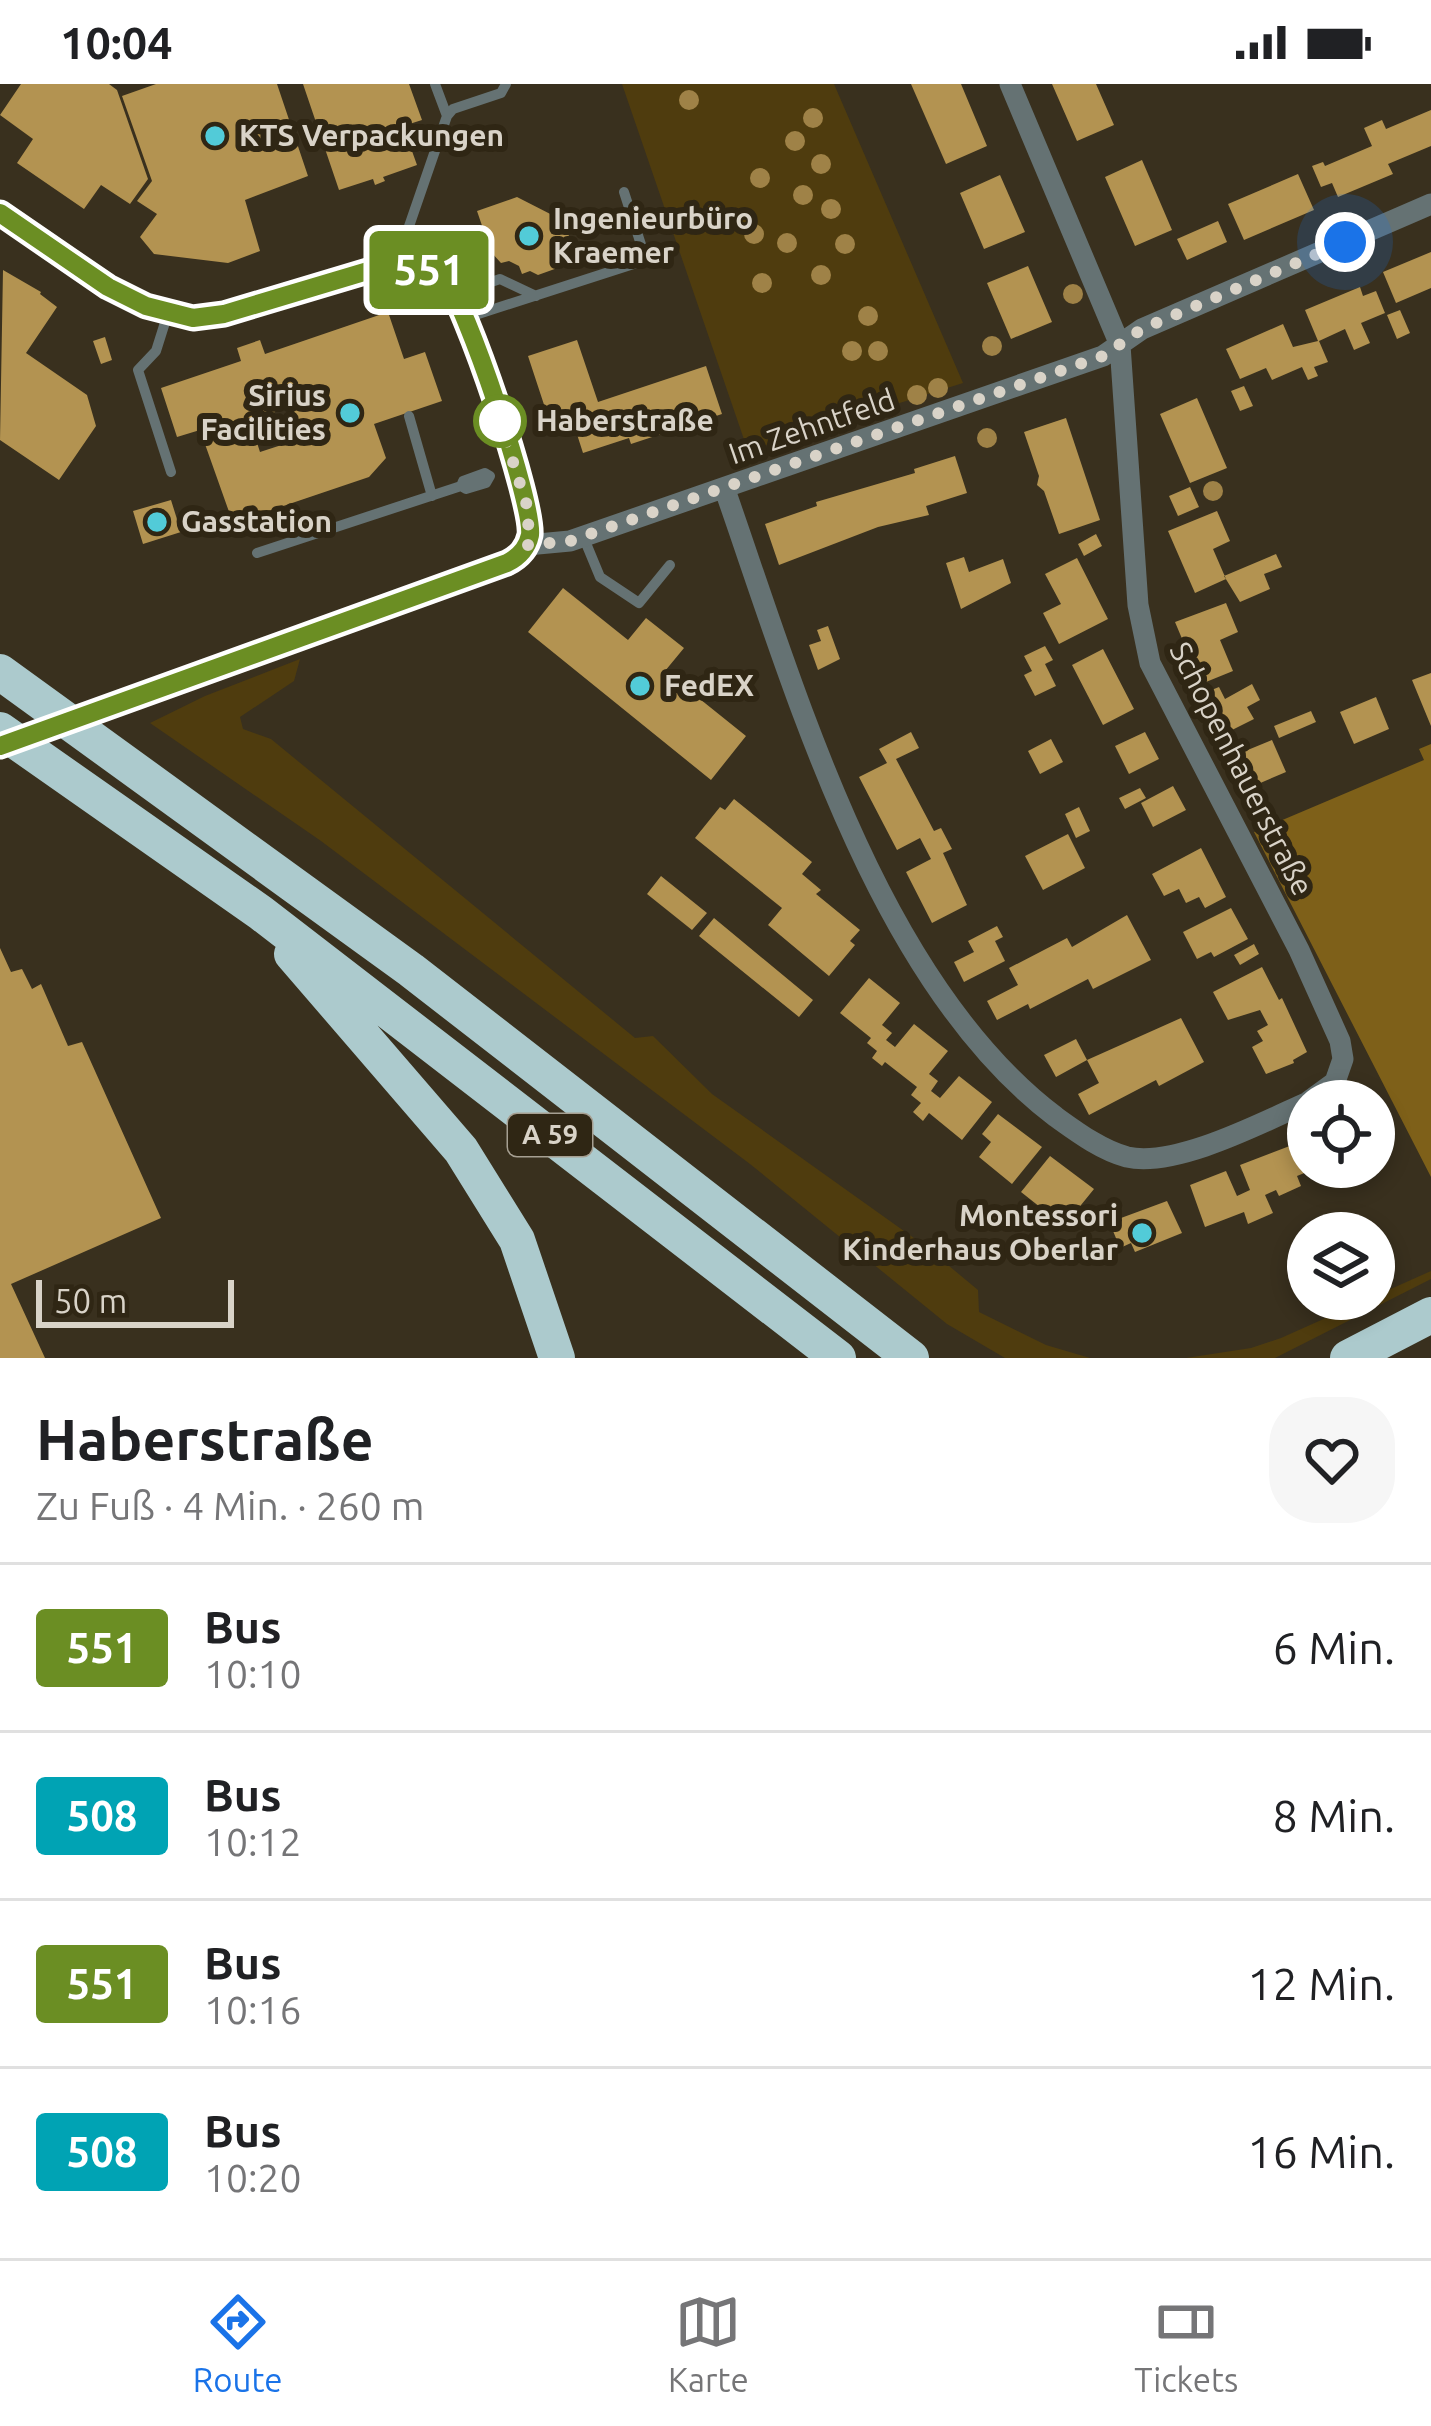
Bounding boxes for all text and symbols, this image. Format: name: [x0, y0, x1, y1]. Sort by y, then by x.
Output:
text: 10:04: [60, 17, 173, 68]
place label: KTS Verpackungen: [239, 118, 504, 152]
marker: KTS Verpackungen: [202, 123, 228, 149]
place label: Ingenieurbüro Kraemer: [553, 201, 753, 269]
your location: [1315, 212, 1375, 272]
marker: Ingenieurbüro Kraemer: [516, 223, 542, 249]
line badge: 551: [360, 231, 498, 309]
text: 551: [393, 246, 465, 293]
place label: Sirius Facilities: [200, 378, 326, 446]
street label: Im Zehntfeld: [724, 382, 899, 470]
marker: Haberstraße: [475, 396, 525, 446]
marker: Sirius Facilities: [337, 400, 363, 426]
place label: Haberstraße: [536, 403, 714, 437]
place label: Gasstation: [181, 504, 332, 538]
marker: Gasstation: [144, 509, 170, 535]
street label: Schopenhauerstraße: [1163, 636, 1320, 901]
place label: FedEX: [664, 668, 754, 702]
marker: FedEX: [627, 673, 653, 699]
map controls: [1287, 1080, 1395, 1320]
button: locate: [1287, 1080, 1395, 1188]
road number: A 59: [508, 1114, 592, 1156]
place label: Montessori Kinderhaus Oberlar: [842, 1198, 1119, 1266]
button: layers: [1287, 1212, 1395, 1320]
marker: Montessori Kinderhaus Oberlar: [1129, 1220, 1155, 1246]
scale bar: [36, 1274, 234, 1327]
text: 50 m: [54, 1282, 127, 1319]
button: heart: [1269, 1397, 1395, 1523]
text: Haberstraße: [36, 1407, 374, 1471]
text: Zu Fuß · 4 Min. · 260 m: [36, 1484, 424, 1527]
text: Bus: [204, 1601, 281, 1652]
text: 6 Min.: [1273, 1622, 1395, 1673]
text: 551: [66, 1624, 138, 1671]
text: 10:10: [204, 1652, 302, 1695]
text: Bus: [204, 1769, 281, 1820]
text: 8 Min.: [1273, 1790, 1395, 1841]
text: 508: [66, 1792, 138, 1839]
text: 10:12: [204, 1820, 302, 1863]
text: Bus: [204, 1937, 281, 1988]
text: 12 Min.: [1247, 1958, 1395, 2009]
text: 551: [66, 1960, 138, 2007]
text: 10:16: [204, 1988, 302, 2031]
text: Bus: [204, 2105, 281, 2156]
text: 16 Min.: [1247, 2126, 1395, 2177]
text: 508: [66, 2128, 138, 2175]
text: 10:20: [204, 2156, 302, 2199]
tab: Route: [193, 2289, 283, 2398]
tab: Karte: [668, 2289, 749, 2398]
tab: Tickets: [1134, 2289, 1238, 2398]

